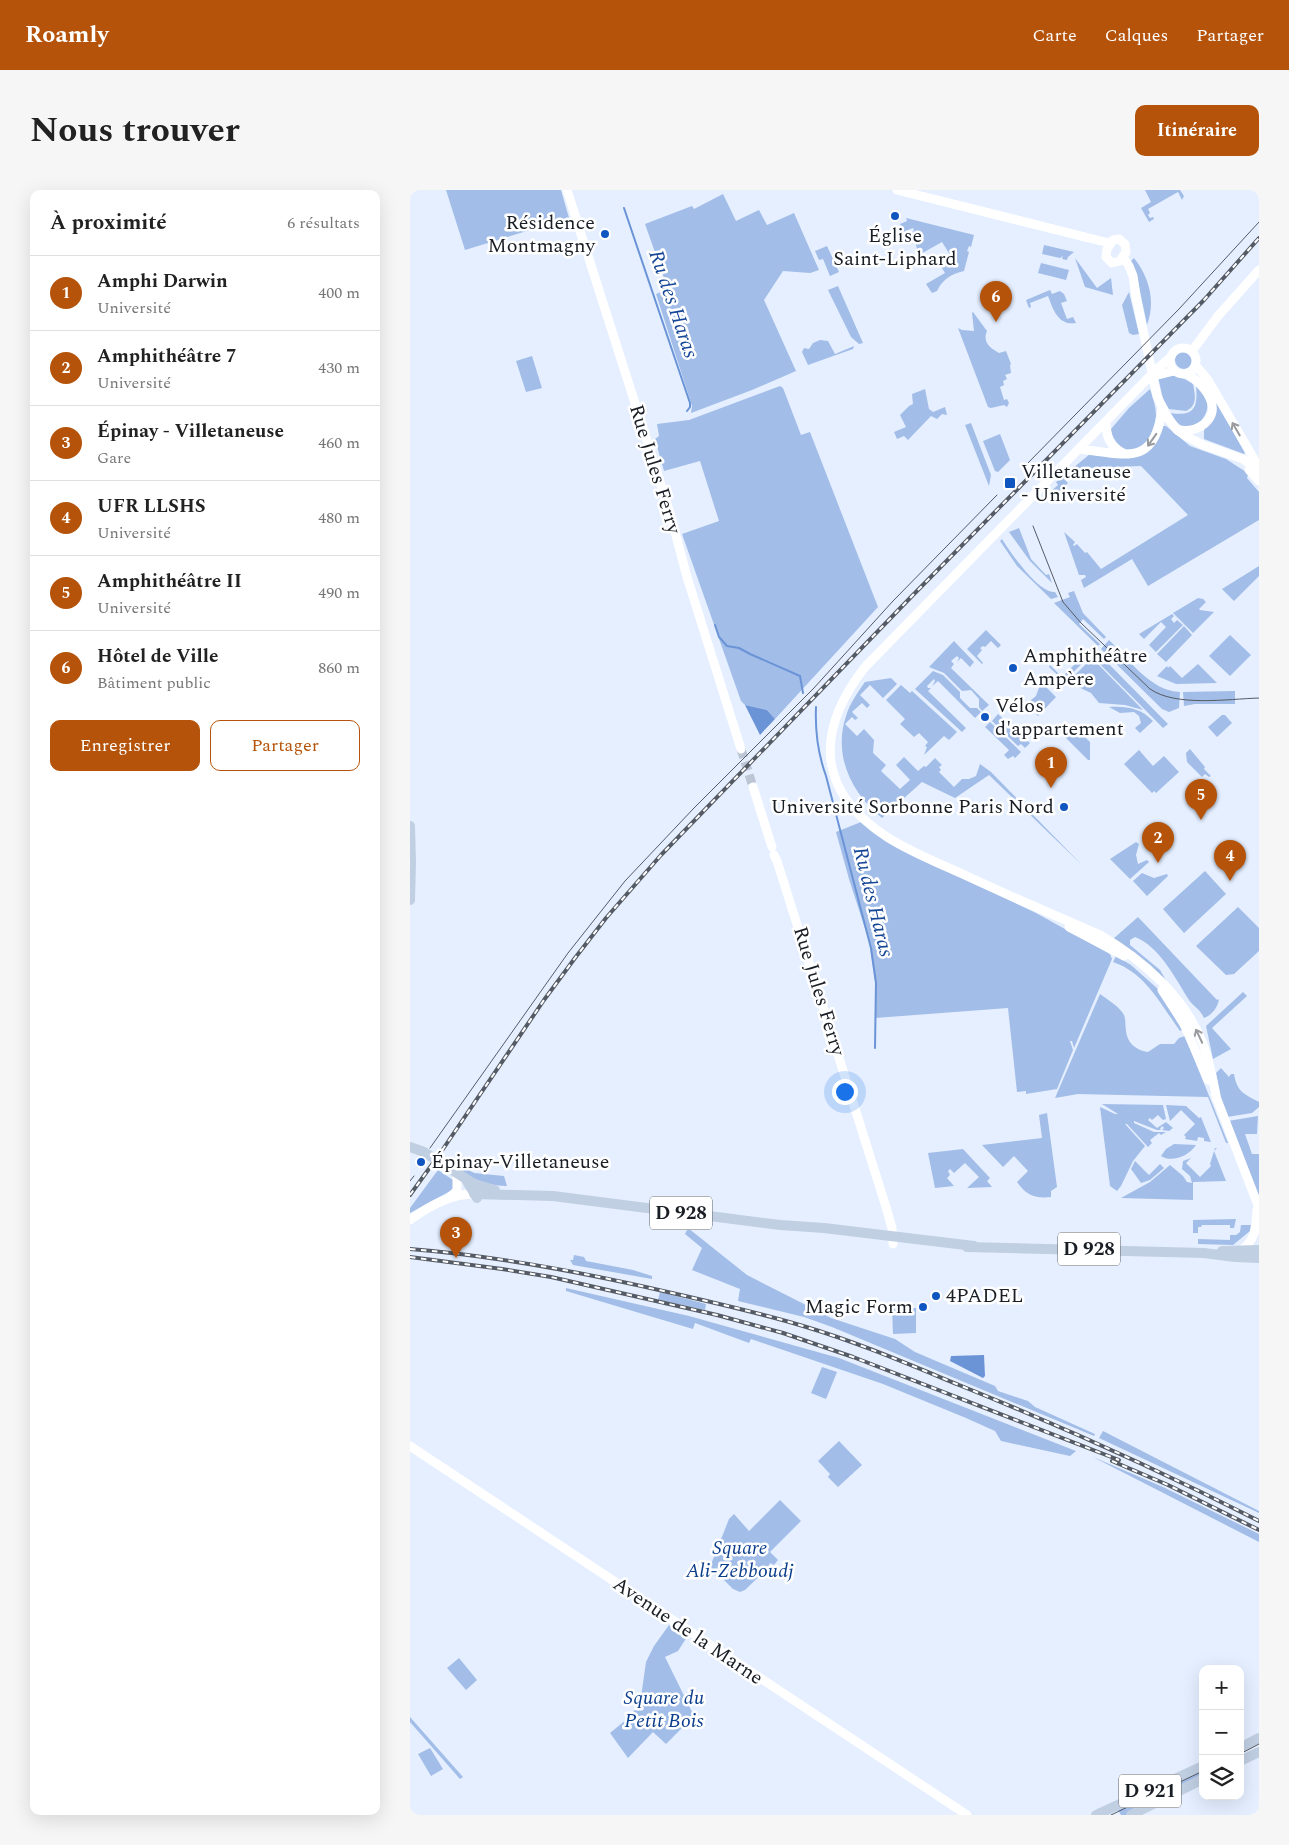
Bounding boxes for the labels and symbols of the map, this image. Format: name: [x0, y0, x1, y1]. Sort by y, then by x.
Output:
place label: Résidence Montmagny: [488, 208, 596, 261]
marker: Église Saint-Liphard: [889, 210, 901, 222]
place label: Église Saint-Liphard: [833, 221, 957, 274]
marker: Résidence Montmagny: [599, 228, 611, 240]
water label: Ru des Haras: [640, 246, 707, 363]
pin: 6: [980, 281, 1012, 322]
street label: Rue Jules Ferry: [621, 401, 689, 539]
one-way arrow: [1231, 421, 1241, 436]
one-way arrow: [1147, 433, 1157, 447]
place label: Villetaneuse - Université: [1021, 457, 1131, 510]
marker: Villetaneuse - Université: [1003, 476, 1017, 490]
place label: Amphithéâtre Ampère: [1023, 641, 1148, 694]
marker: Amphithéâtre Ampère: [1007, 662, 1019, 674]
place label: Vélos d'appartement: [995, 691, 1124, 744]
marker: Vélos d'appartement: [979, 711, 991, 723]
pin: 1: [1035, 747, 1067, 788]
pin: 5: [1185, 779, 1217, 820]
place label: Université Sorbonne Paris Nord: [771, 792, 1054, 822]
marker: Université Sorbonne Paris Nord: [1058, 801, 1070, 813]
pin: 2: [1142, 822, 1174, 863]
pin: 4: [1214, 840, 1246, 881]
water label: Ru des Haras: [844, 844, 902, 961]
street label: Rue Jules Ferry: [785, 923, 853, 1061]
one-way arrow: [1194, 1029, 1204, 1044]
your location: [832, 1079, 858, 1105]
place label: Épinay-Villetaneuse: [431, 1147, 609, 1177]
marker: Épinay-Villetaneuse: [415, 1156, 427, 1168]
road number: D 928: [650, 1196, 712, 1230]
pin: 3: [440, 1217, 472, 1258]
road number: D 928: [1058, 1232, 1120, 1266]
place label: 4PADEL: [946, 1281, 1023, 1311]
marker: 4PADEL: [930, 1290, 942, 1302]
place label: Magic Form: [805, 1292, 913, 1322]
marker: Magic Form: [917, 1301, 929, 1313]
park label: Square Ali-Zebboudj: [685, 1533, 794, 1586]
street label: Avenue de la Marne: [607, 1569, 769, 1693]
park label: Square du Petit Bois: [624, 1683, 705, 1736]
road number: D 921: [1119, 1774, 1181, 1808]

